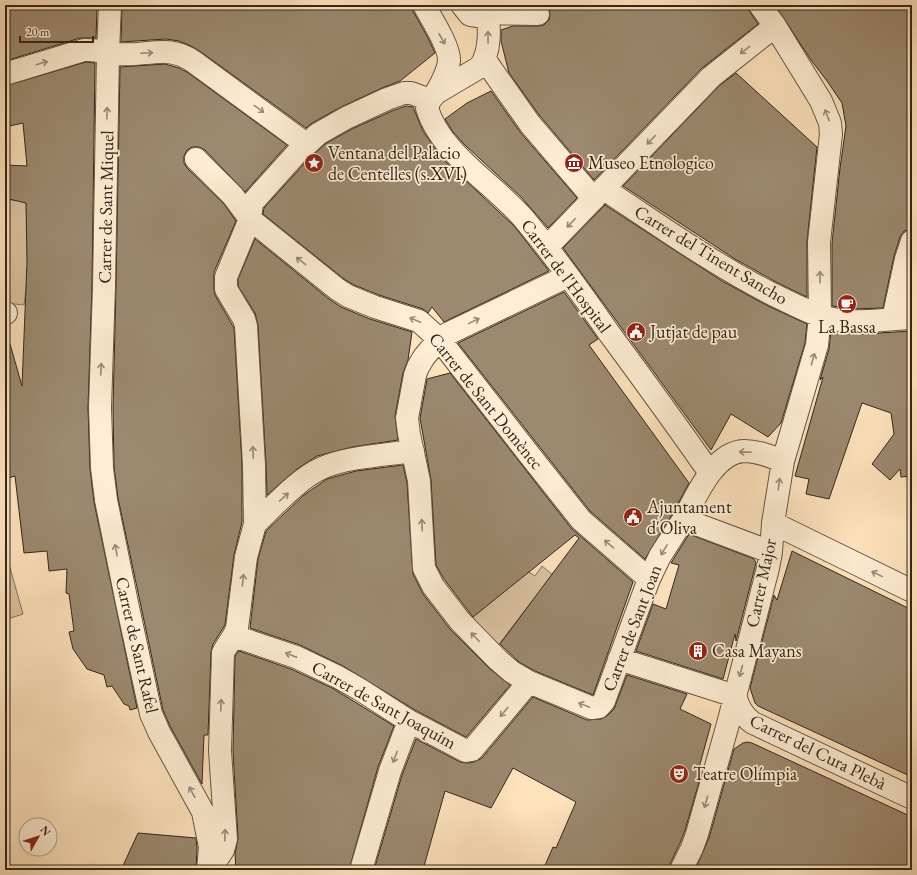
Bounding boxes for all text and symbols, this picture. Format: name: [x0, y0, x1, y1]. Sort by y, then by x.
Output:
scale bar: [20, 18, 93, 44]
text: 20 m: [26, 24, 50, 40]
one-way arrow: [484, 31, 492, 44]
one-way arrow: [439, 33, 447, 45]
one-way arrow: [739, 45, 750, 54]
one-way arrow: [140, 49, 153, 57]
one-way arrow: [36, 59, 49, 66]
one-way arrow: [253, 105, 264, 113]
one-way arrow: [103, 107, 111, 120]
one-way arrow: [823, 110, 831, 122]
street label: Carrer de Sant Miquel: [93, 130, 118, 284]
one-way arrow: [646, 135, 656, 145]
place label: Ventana del Palacio de Centelles (s.XVI): [328, 141, 467, 185]
place label: Museo Etnologico: [588, 151, 714, 174]
place icon: Ventana del Palacio de Centelles (s.XVI): [303, 152, 325, 174]
museum icon: Museo Etnologico: [563, 152, 585, 174]
street label: Carrer del Tinent Sancho: [630, 200, 792, 310]
street label: Carrer de l'Hospital: [516, 214, 617, 337]
one-way arrow: [566, 218, 576, 228]
one-way arrow: [296, 256, 307, 265]
one-way arrow: [816, 271, 824, 284]
cafe icon: La Bassa: [836, 293, 858, 315]
place label: La Bassa: [818, 315, 877, 338]
one-way arrow: [409, 316, 421, 324]
one-way arrow: [467, 317, 479, 324]
place label: Jutjat de pau: [648, 320, 738, 343]
public building icon: Jutjat de pau: [625, 321, 647, 343]
street label: Carrer de Sant Domènec: [424, 327, 549, 474]
one-way arrow: [810, 352, 817, 365]
one-way arrow: [97, 363, 105, 376]
one-way arrow: [250, 446, 257, 459]
one-way arrow: [739, 448, 752, 456]
one-way arrow: [775, 478, 783, 491]
one-way arrow: [279, 492, 289, 501]
place label: Ajuntament d'Oliva: [646, 495, 732, 539]
public building icon: Ajuntament d'Oliva: [622, 506, 644, 528]
one-way arrow: [418, 519, 425, 532]
street label: Carrer Major: [740, 536, 781, 630]
one-way arrow: [604, 540, 614, 549]
one-way arrow: [112, 544, 120, 557]
one-way arrow: [660, 544, 668, 555]
street label: Carrer de Sant Joan: [597, 561, 666, 694]
one-way arrow: [871, 570, 883, 577]
street label: Carrer de Sant Rafel: [111, 574, 164, 715]
one-way arrow: [239, 574, 247, 587]
one-way arrow: [471, 633, 480, 643]
place label: Casa Mayans: [712, 639, 802, 662]
building icon: Casa Mayans: [687, 640, 709, 662]
one-way arrow: [285, 650, 297, 658]
street label: Carrer de Sant Joaquim: [308, 655, 461, 754]
one-way arrow: [737, 665, 744, 678]
one-way arrow: [217, 699, 225, 712]
one-way arrow: [579, 700, 591, 708]
one-way arrow: [500, 707, 509, 717]
street label: Carrer del Cura Plebà: [746, 709, 891, 795]
one-way arrow: [391, 750, 399, 762]
place label: Teatre Olímpia: [693, 762, 798, 785]
theatre icon: Teatre Olímpia: [668, 763, 690, 785]
one-way arrow: [188, 787, 196, 799]
one-way arrow: [702, 795, 709, 808]
north arrow: [18, 817, 58, 857]
text: N: [38, 823, 54, 839]
one-way arrow: [221, 829, 229, 842]

